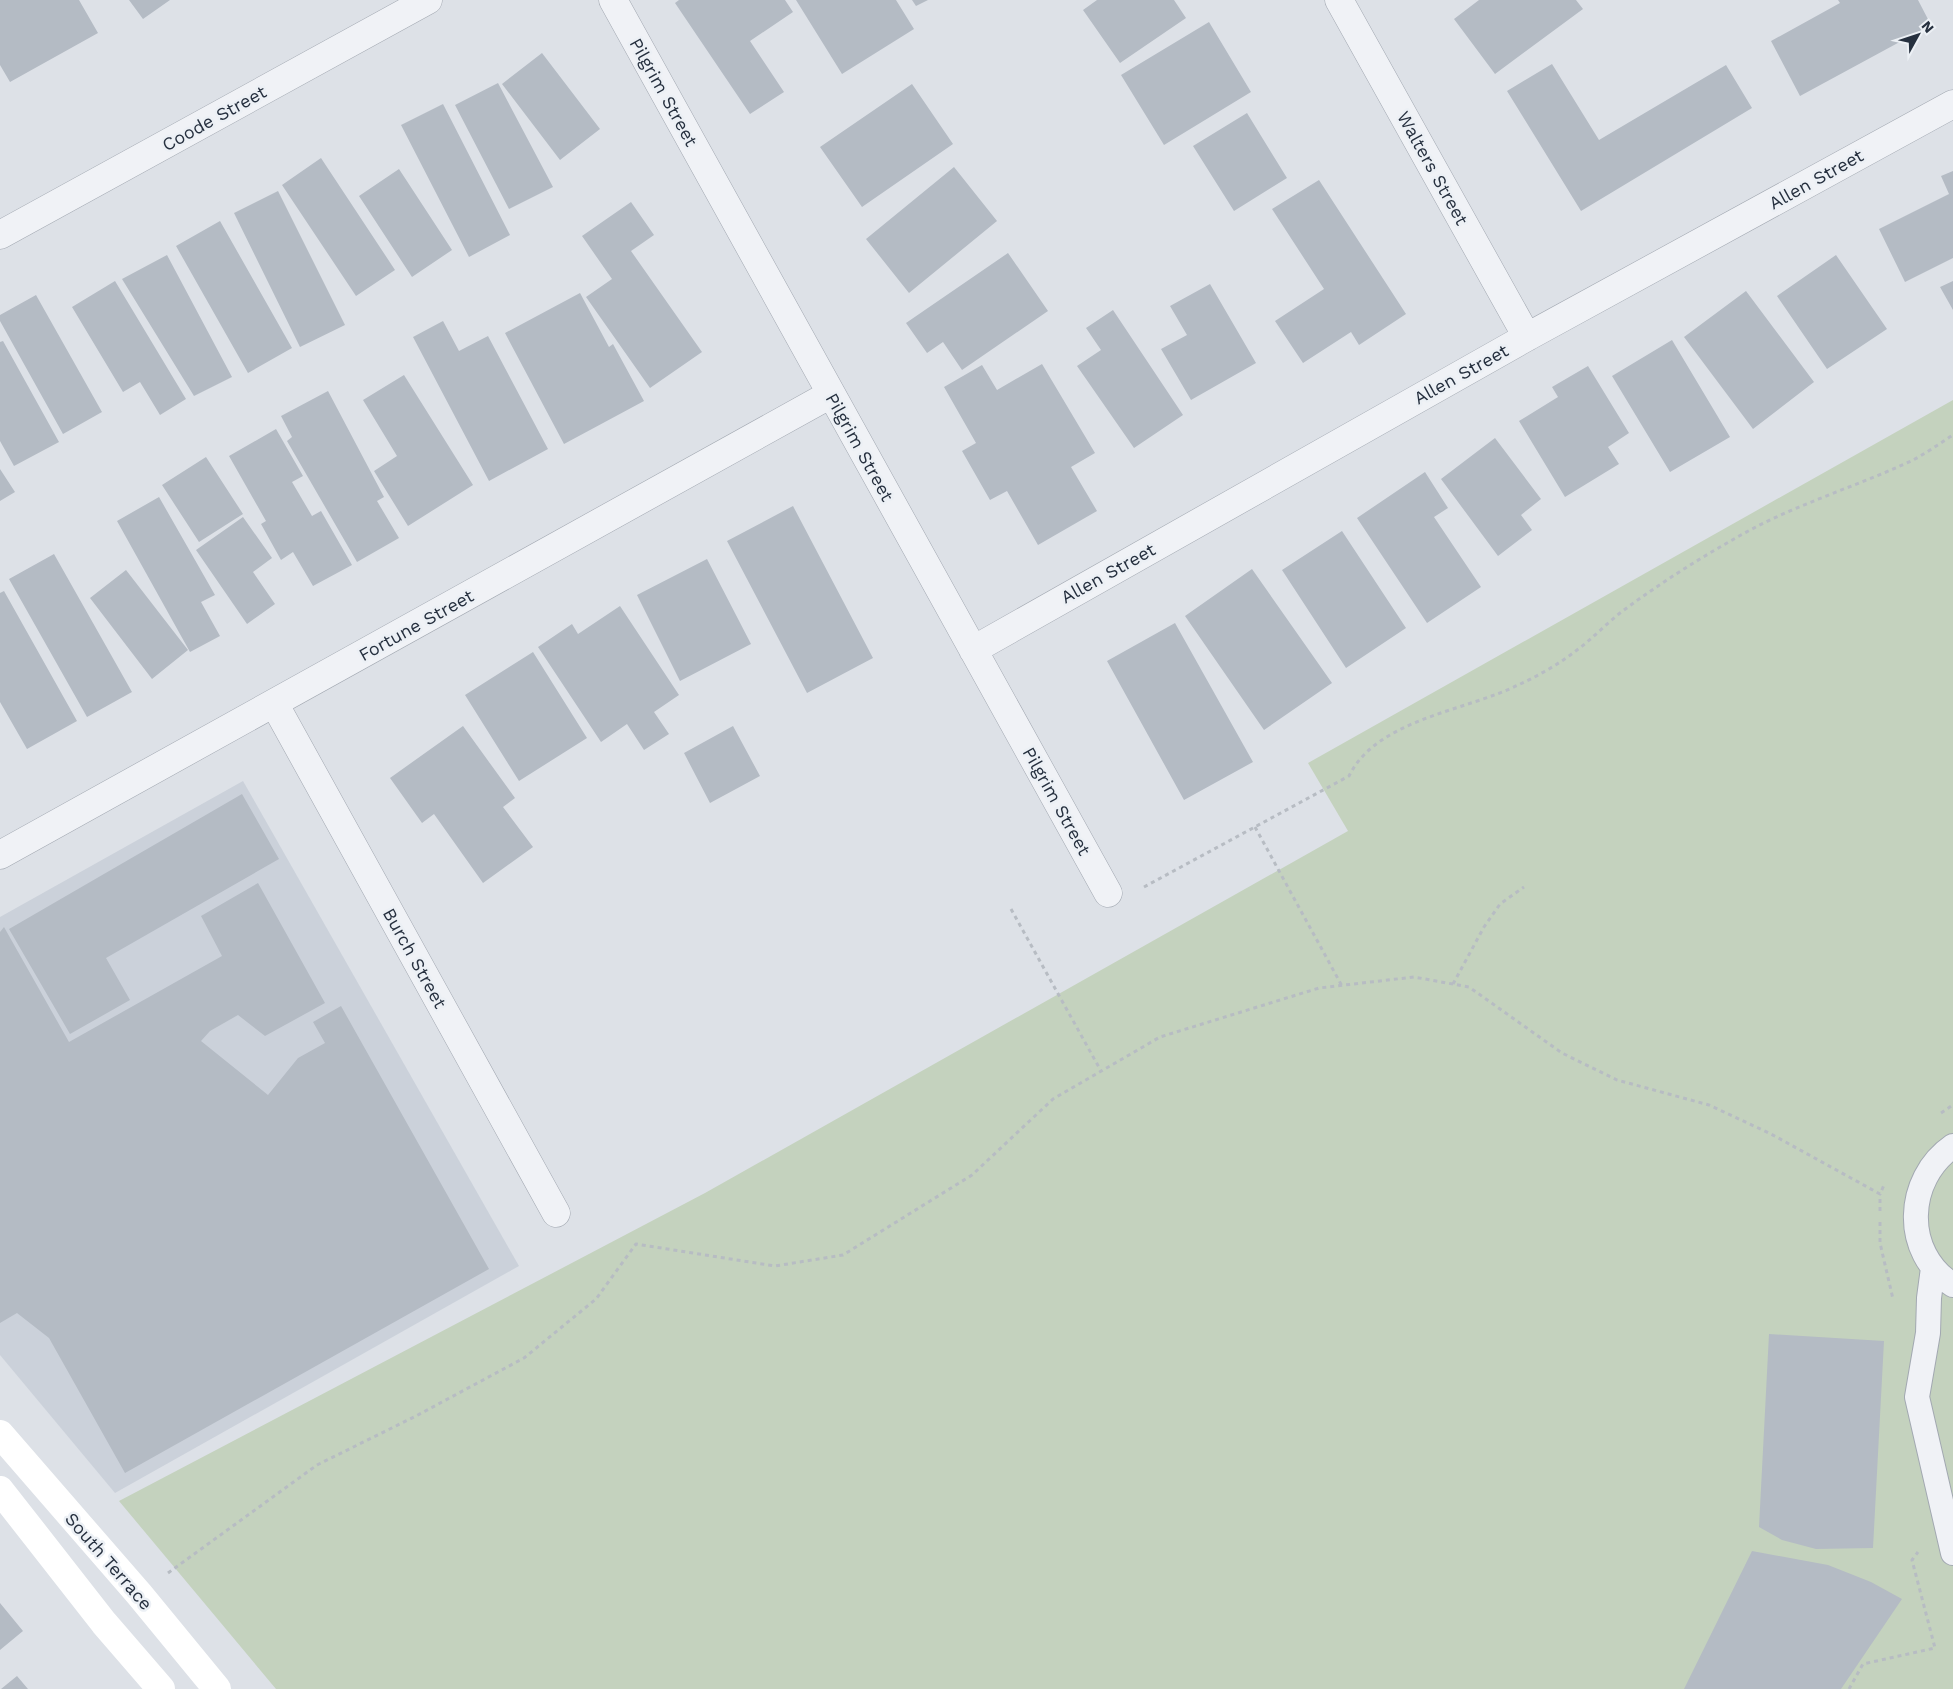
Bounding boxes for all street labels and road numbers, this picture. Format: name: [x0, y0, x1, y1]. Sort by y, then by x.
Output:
street label: Pilgrim Street: [626, 34, 703, 150]
street label: Coode Street: [158, 80, 270, 155]
street label: Walters Street: [1393, 108, 1473, 229]
street label: Allen Street: [1765, 144, 1867, 214]
street label: Allen Street: [1410, 339, 1512, 409]
street label: Pilgrim Street: [822, 389, 899, 505]
street label: Allen Street: [1057, 538, 1159, 608]
street label: Fortune Street: [355, 585, 478, 665]
street label: Pilgrim Street: [1019, 743, 1096, 859]
street label: Burch Street: [379, 904, 451, 1012]
street label: South Terrace: [61, 1508, 157, 1614]

